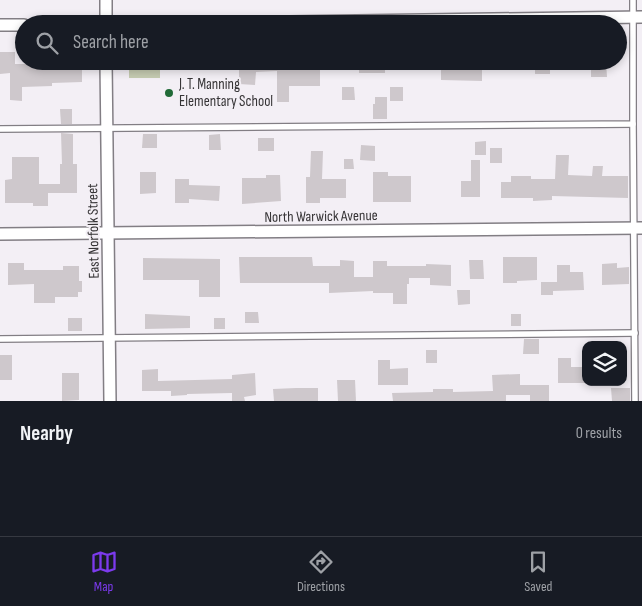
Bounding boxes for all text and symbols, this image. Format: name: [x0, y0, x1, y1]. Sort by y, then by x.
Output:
search box: [15, 15, 627, 70]
icon: search: [33, 29, 61, 57]
text: Search here: [73, 31, 149, 54]
place label: J. T. Manning Elementary School: [178, 75, 273, 111]
marker: J. T. Manning Elementary School: [163, 87, 175, 99]
street label: East Norfolk Street: [83, 183, 104, 279]
street label: North Warwick Avenue: [264, 206, 378, 227]
map controls: [582, 341, 627, 386]
button: layers: [582, 341, 627, 386]
text: Nearby: [20, 421, 73, 446]
text: 0 results: [576, 424, 622, 443]
tab: Map: [90, 548, 118, 595]
tab: Directions: [297, 548, 345, 595]
tab: Saved: [524, 548, 552, 595]

